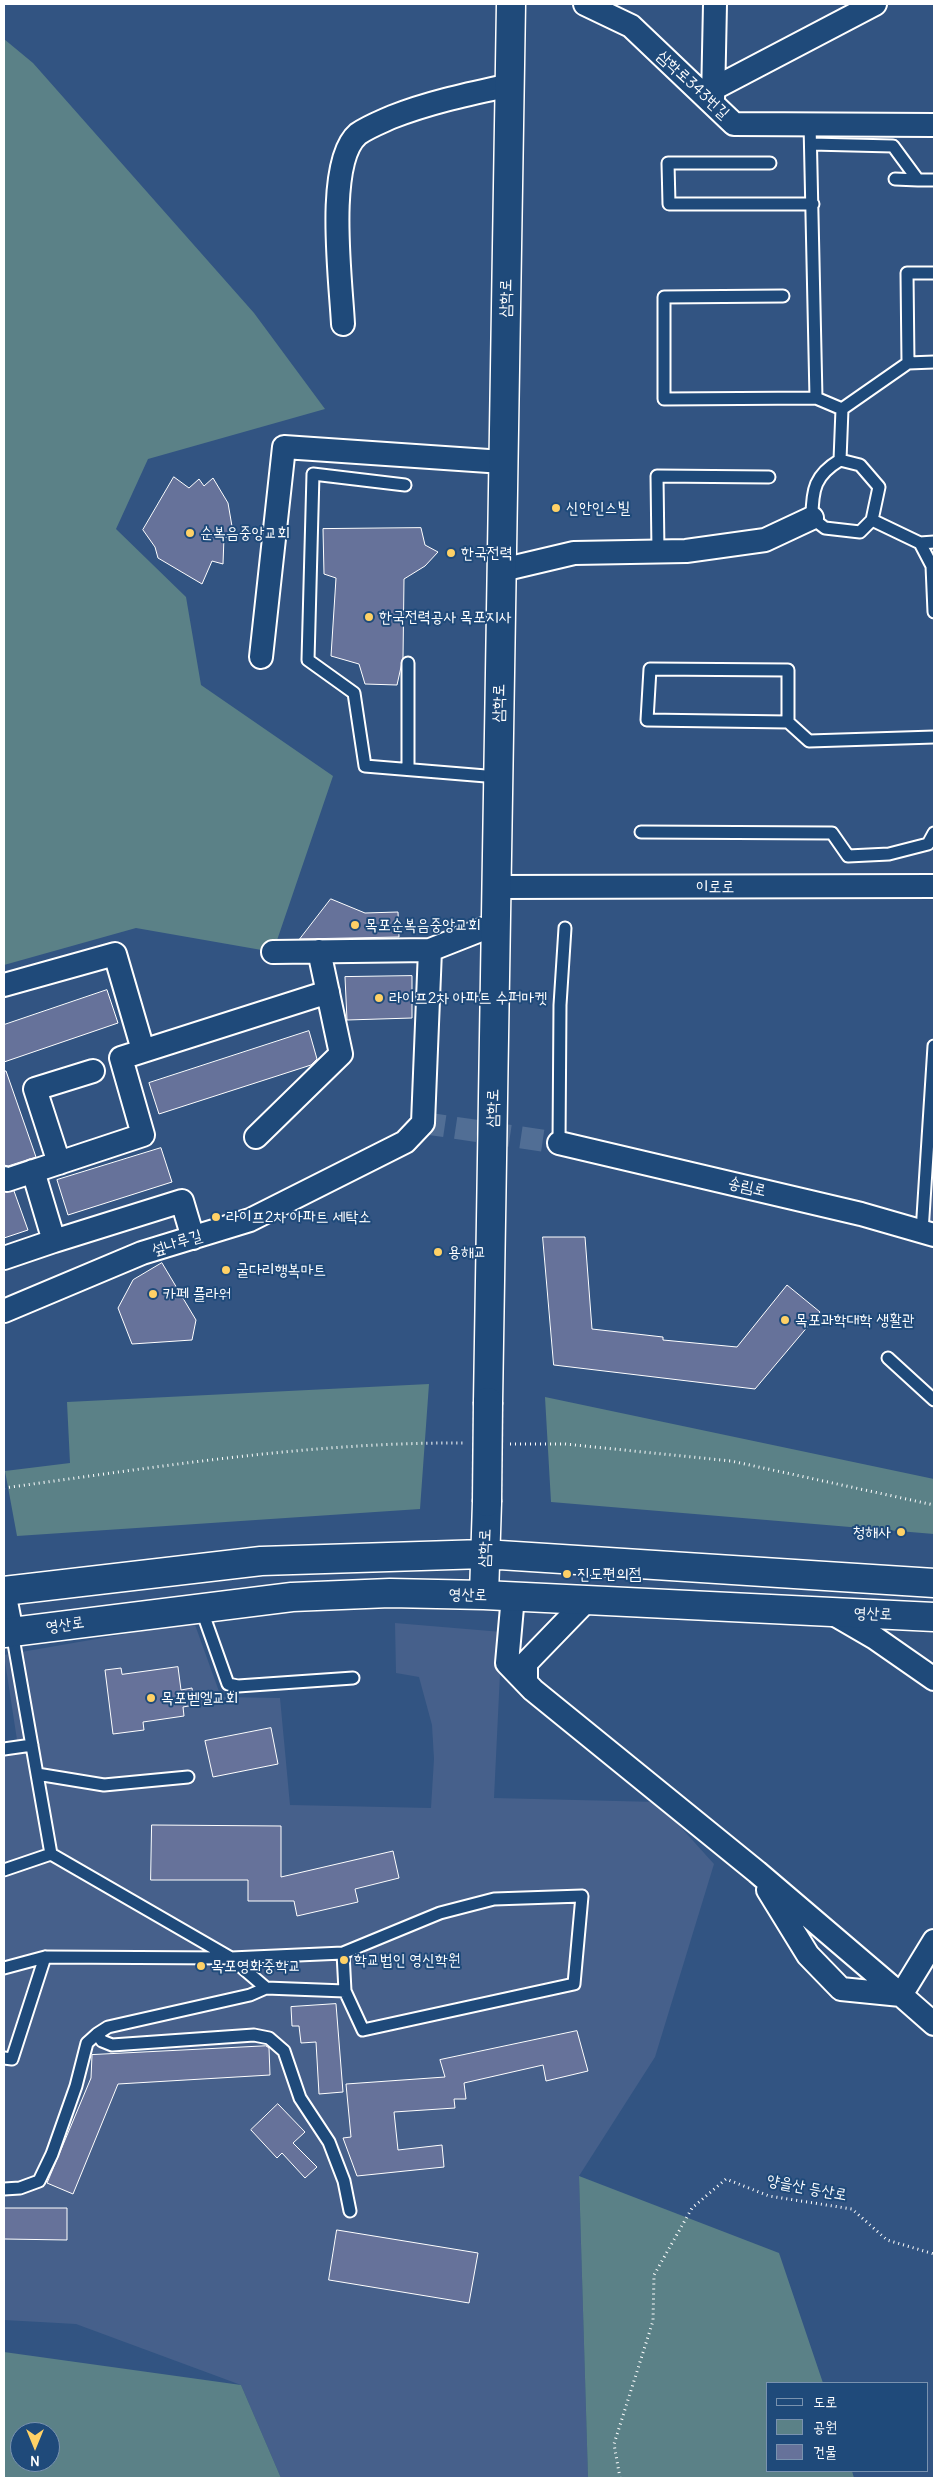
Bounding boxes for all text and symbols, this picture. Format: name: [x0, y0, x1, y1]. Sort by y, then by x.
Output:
street label: 삼학로343번길: [653, 47, 733, 123]
street label: 삼학로: [496, 279, 516, 317]
place label: 신안인스빌: [566, 498, 630, 518]
marker: 신안인스빌: [550, 502, 562, 514]
place label: 순복음중앙교회: [200, 523, 290, 543]
marker: 순복음중앙교회: [184, 527, 196, 539]
place label: 한국전력: [461, 543, 512, 563]
marker: 한국전력: [445, 547, 457, 559]
place label: 한국전력공사 목포지사: [379, 607, 512, 627]
marker: 한국전력공사 목포지사: [363, 611, 375, 623]
street label: 삼학로: [489, 684, 509, 722]
street label: 이로로: [696, 877, 734, 897]
place label: 목포순복음중앙교회: [365, 915, 481, 935]
marker: 목포순복음중앙교회: [349, 919, 361, 931]
place label: 라이프2차 아파트 수퍼마켓: [389, 988, 547, 1008]
marker: 라이프2차 아파트 수퍼마켓: [373, 992, 385, 1004]
street label: 삼학로: [483, 1089, 503, 1127]
street label: 송림로: [726, 1173, 768, 1201]
place label: 라이프2차 아파트 세탁소: [226, 1207, 371, 1227]
marker: 라이프2차 아파트 세탁소: [210, 1211, 222, 1223]
street label: 섶나루길: [150, 1226, 204, 1260]
place label: 용해교: [448, 1242, 487, 1262]
marker: 용해교: [432, 1246, 444, 1258]
place label: 굴다리행복마트: [236, 1260, 326, 1280]
marker: 굴다리행복마트: [220, 1264, 232, 1276]
place label: 카페 플라워: [163, 1284, 231, 1304]
marker: 카페 플라워: [147, 1288, 159, 1300]
place label: 목포과학대학 생활관: [795, 1310, 915, 1330]
marker: 목포과학대학 생활관: [779, 1314, 791, 1326]
place label: 청해사: [852, 1522, 891, 1542]
marker: 청해사: [895, 1526, 907, 1538]
street label: 삼학로: [475, 1528, 495, 1568]
place label: 진도편의점: [577, 1564, 641, 1584]
marker: 진도편의점: [561, 1568, 573, 1580]
street label: 영산로: [449, 1585, 487, 1605]
street label: 영산로: [853, 1604, 893, 1624]
street label: 영산로: [45, 1613, 85, 1637]
place label: 목포벧엘교회: [161, 1688, 238, 1708]
marker: 목포벧엘교회: [145, 1692, 157, 1704]
place label: 학교법인 영신학원: [354, 1950, 461, 1970]
marker: 학교법인 영신학원: [338, 1954, 350, 1966]
place label: 목포영화중학교: [211, 1956, 301, 1976]
marker: 목포영화중학교: [195, 1960, 207, 1972]
street label: 양을산 등산로: [765, 2171, 849, 2205]
legend: [766, 2382, 928, 2472]
text: 도로: [813, 2392, 837, 2411]
text: 공원: [813, 2417, 837, 2436]
north arrow: [10, 2422, 60, 2472]
text: 건물: [813, 2442, 837, 2461]
text: N: [30, 2452, 40, 2470]

